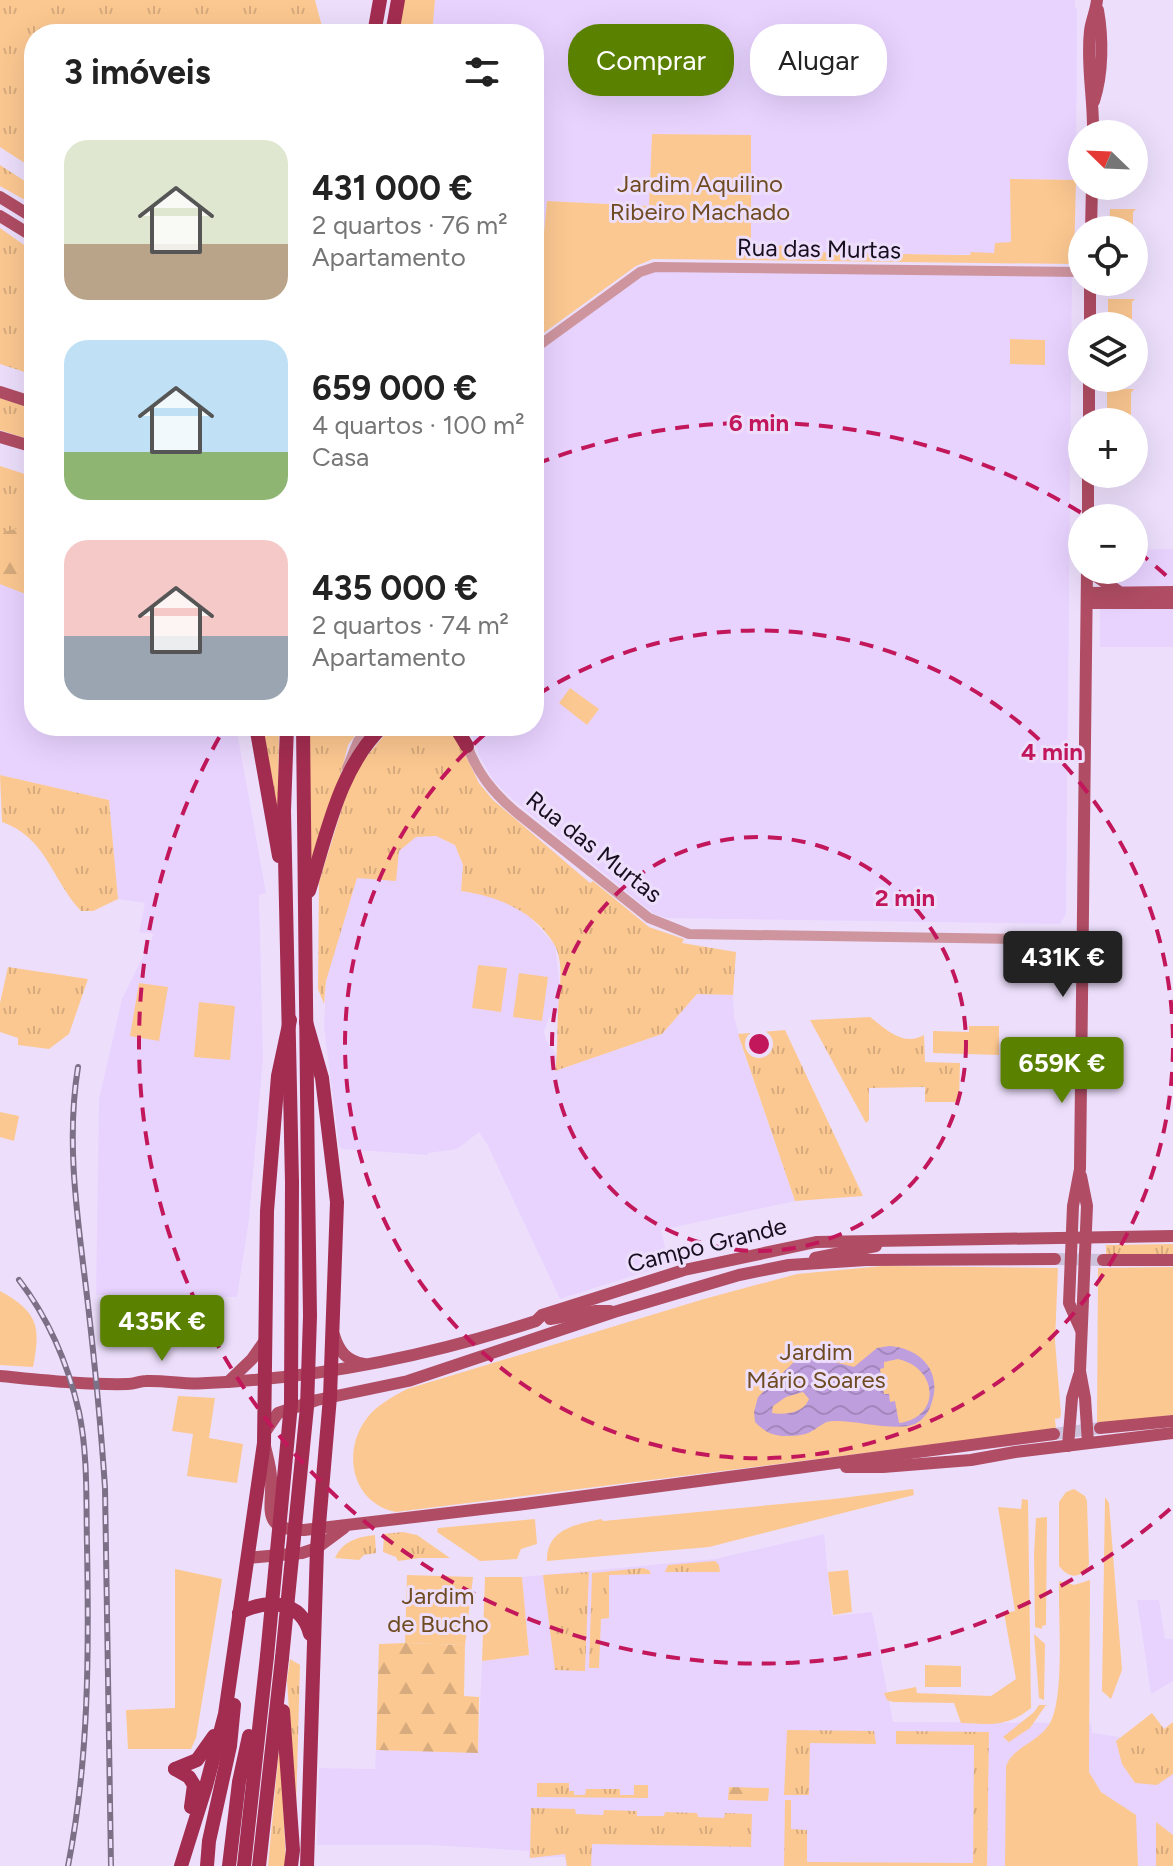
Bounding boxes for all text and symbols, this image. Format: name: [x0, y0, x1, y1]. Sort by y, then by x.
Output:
chip: Comprar: [568, 24, 734, 96]
chip: Alugar: [750, 24, 887, 96]
icon: filters: [460, 50, 504, 94]
text: 3 imóveis: [64, 52, 211, 93]
north arrow: [1068, 120, 1148, 200]
map controls: [1068, 120, 1148, 584]
text: 431 000 €: [312, 168, 473, 209]
park label: Jardim Aquilino Ribeiro Machado: [610, 169, 790, 226]
icon: home: [128, 172, 224, 268]
text: 2 quartos · 76 m²: [312, 209, 508, 241]
button: locate: [1068, 216, 1148, 296]
street label: Rua das Murtas: [737, 233, 901, 264]
text: Apartamento: [312, 241, 466, 273]
button: layers: [1068, 312, 1148, 392]
text: 659 000 €: [312, 368, 477, 409]
icon: home: [128, 372, 224, 468]
text: 6 min: [729, 408, 789, 437]
button: +: [1068, 408, 1148, 488]
text: 4 quartos · 100 m²: [312, 409, 525, 441]
text: Casa: [312, 441, 369, 473]
button: −: [1068, 504, 1148, 584]
text: 435 000 €: [312, 568, 478, 609]
icon: home: [128, 572, 224, 668]
text: 2 quartos · 74 m²: [312, 609, 509, 641]
text: Apartamento: [312, 641, 466, 673]
text: 4 min: [1021, 737, 1083, 766]
street label: Rua das Murtas: [521, 785, 668, 909]
text: 2 min: [875, 883, 935, 912]
pin: 431K €: [998, 931, 1128, 999]
text: 431K €: [1021, 941, 1105, 973]
centre of rings: [745, 1030, 773, 1058]
pin: 659K €: [997, 1037, 1127, 1105]
text: 659K €: [1019, 1047, 1105, 1079]
street label: Campo Grande: [624, 1211, 790, 1278]
pin: 435K €: [97, 1295, 227, 1363]
text: 435K €: [118, 1305, 206, 1337]
park label: Jardim Mário Soares: [746, 1337, 886, 1394]
park label: Jardim de Bucho: [387, 1581, 489, 1638]

